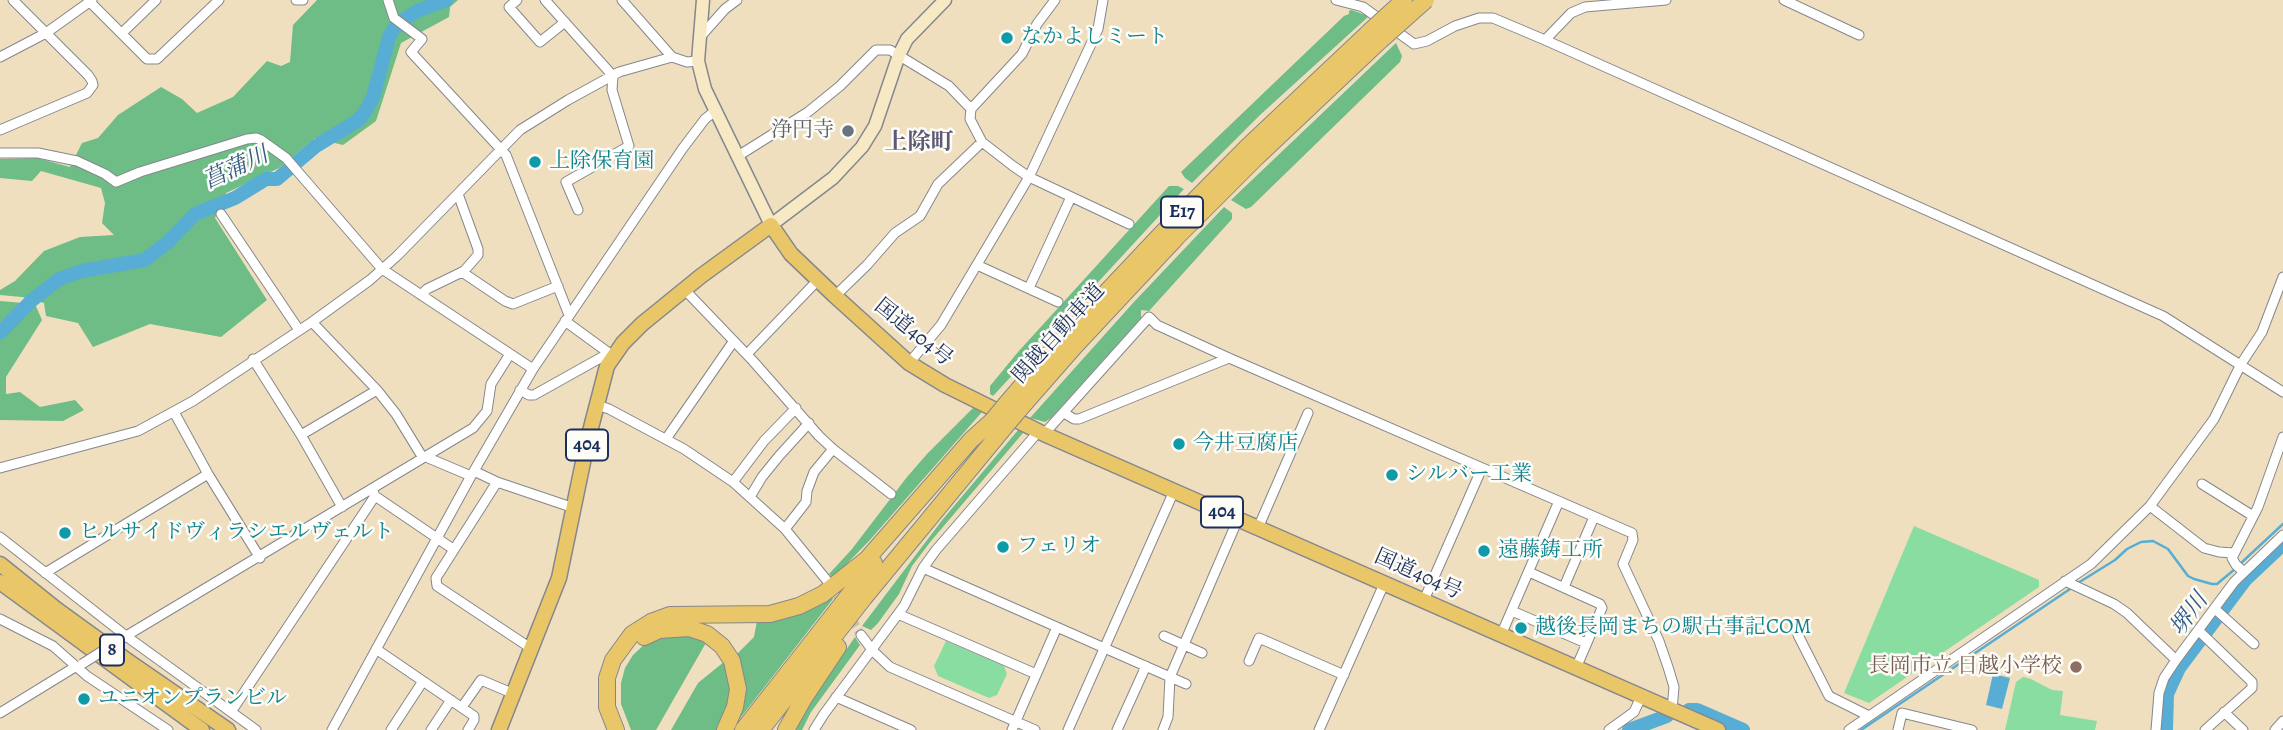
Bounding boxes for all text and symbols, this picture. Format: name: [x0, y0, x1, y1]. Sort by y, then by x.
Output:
place label: なかよしミート: [1021, 25, 1168, 51]
marker: なかよしミート: [999, 30, 1015, 46]
place label: 浄円寺: [771, 118, 834, 144]
marker: 浄円寺: [840, 123, 856, 139]
district label: 上除町: [885, 129, 953, 157]
water label: 菖蒲川: [199, 142, 273, 196]
place label: 上除保育園: [549, 149, 654, 175]
marker: 上除保育園: [527, 154, 543, 170]
road number: E17: [1161, 196, 1203, 228]
street label: 関越自動車道: [1007, 279, 1111, 389]
street label: 国道404号: [869, 294, 957, 372]
road number: 404: [566, 430, 608, 460]
place label: 今井豆腐店: [1193, 431, 1298, 457]
marker: 今井豆腐店: [1171, 436, 1187, 452]
place label: シルバー工業: [1406, 462, 1532, 488]
marker: シルバー工業: [1384, 467, 1400, 483]
road number: 404: [1201, 496, 1243, 527]
place label: ヒルサイドヴィラシエルヴェルト: [79, 520, 394, 546]
marker: ヒルサイドヴィラシエルヴェルト: [57, 525, 73, 541]
place label: フェリオ: [1017, 534, 1101, 560]
place label: 遠藤鋳工所: [1498, 538, 1603, 564]
marker: フェリオ: [995, 539, 1011, 555]
marker: 遠藤鋳工所: [1476, 543, 1492, 559]
street label: 国道404号: [1370, 545, 1466, 605]
water label: 堺川: [2165, 588, 2215, 642]
place label: 越後長岡まちの駅古事記COM: [1535, 615, 1811, 641]
marker: 越後長岡まちの駅古事記COM: [1513, 620, 1529, 636]
road number: 8: [100, 635, 124, 666]
place label: 長岡市立 日越小学校: [1869, 654, 2062, 680]
marker: 長岡市立 日越小学校: [2068, 659, 2084, 675]
place label: ユニオンプランビル: [98, 686, 287, 712]
marker: ユニオンプランビル: [76, 691, 92, 707]

